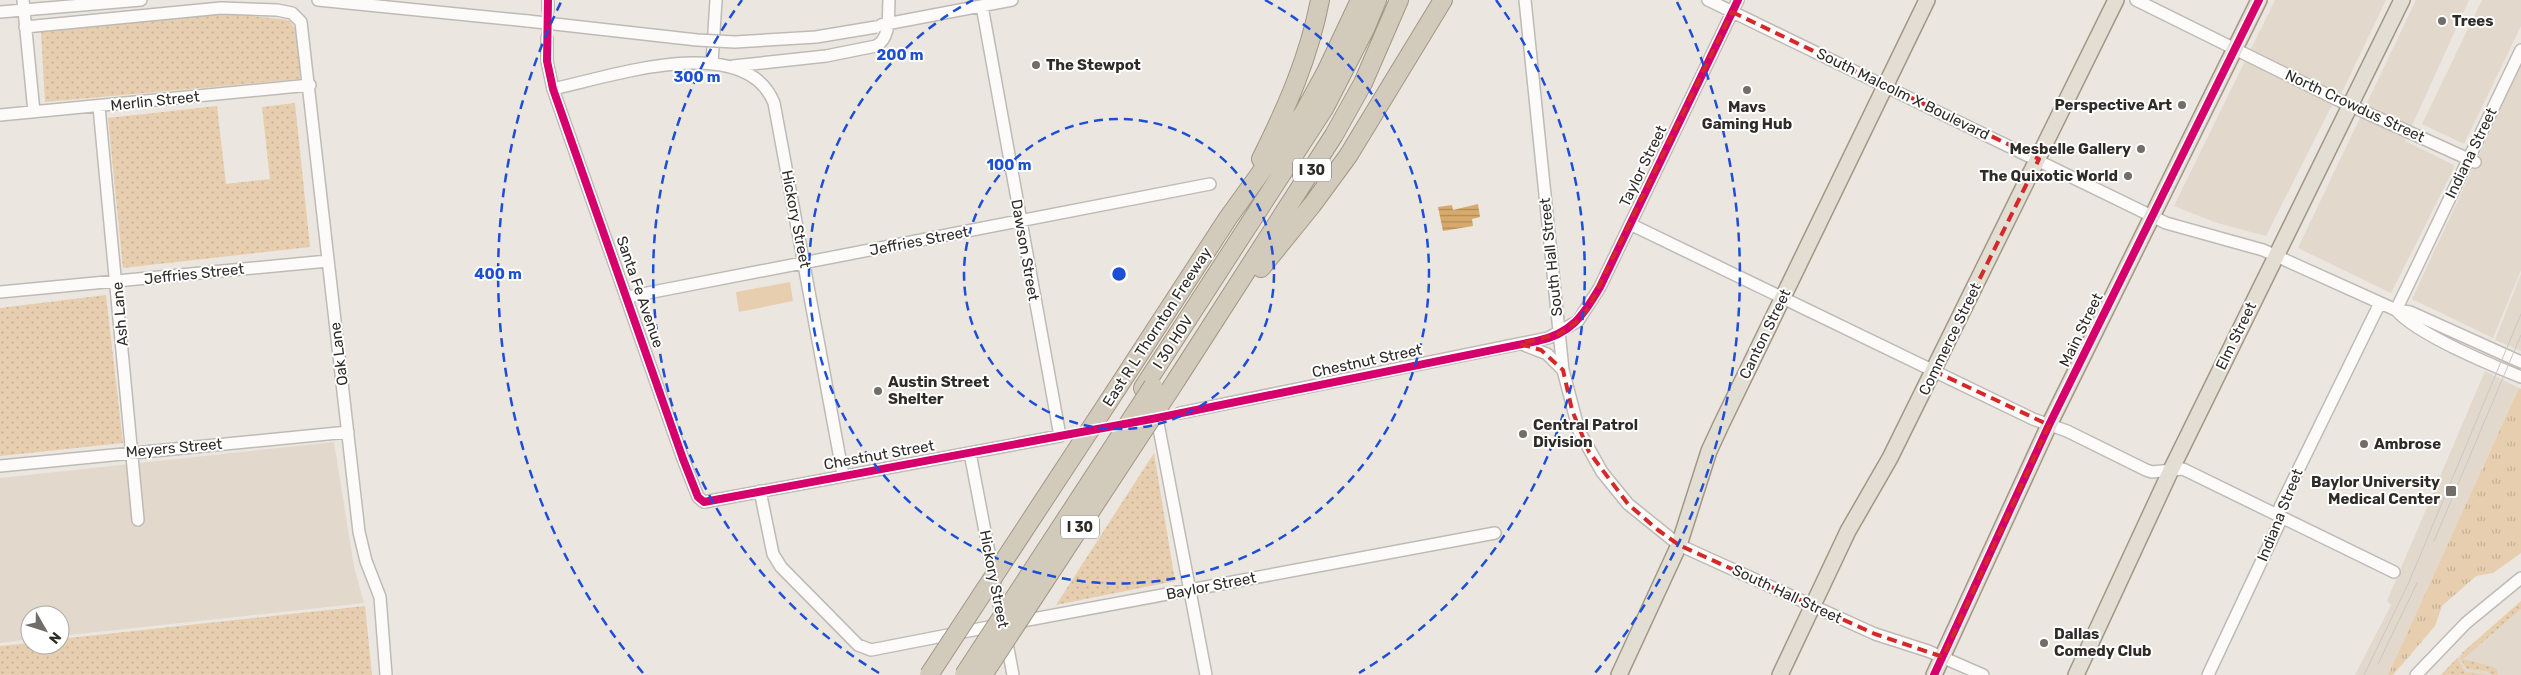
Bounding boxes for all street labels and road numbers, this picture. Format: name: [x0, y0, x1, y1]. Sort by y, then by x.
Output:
street label: South Malcolm X Boulevard: [1813, 44, 1993, 144]
street label: North Crowdus Street: [2282, 66, 2428, 146]
street label: Merlin Street: [110, 87, 201, 115]
street label: Indiana Street: [2441, 105, 2501, 201]
street label: Taylor Street: [1616, 122, 1671, 210]
road number: I 30: [1293, 158, 1331, 182]
street label: Hickory Street: [778, 169, 814, 270]
street label: South Hall Street: [1536, 197, 1566, 317]
street label: Dawson Street: [1007, 198, 1043, 302]
street label: Jeffries Street: [868, 223, 970, 259]
street label: Santa Fe Avenue: [612, 234, 668, 350]
street label: East R L Thornton Freeway: [1099, 244, 1215, 410]
street label: Jeffries Street: [143, 260, 245, 288]
street label: Commerce Street: [1915, 280, 1985, 398]
street label: Ash Lane: [108, 281, 132, 347]
street label: Canton Street: [1735, 286, 1795, 382]
street label: Main Street: [2055, 290, 2107, 370]
street label: Elm Street: [2212, 299, 2260, 373]
street label: I 30 HOV: [1149, 312, 1197, 372]
street label: Oak Lane: [326, 321, 352, 387]
street label: Chestnut Street: [1310, 341, 1424, 381]
street label: Meyers Street: [125, 435, 223, 461]
street label: Chestnut Street: [822, 436, 936, 474]
street label: Indiana Street: [2253, 466, 2307, 564]
road number: I 30: [1061, 516, 1099, 538]
street label: Hickory Street: [976, 529, 1012, 630]
street label: South Hall Street: [1729, 561, 1845, 627]
street label: Baylor Street: [1165, 568, 1258, 604]

